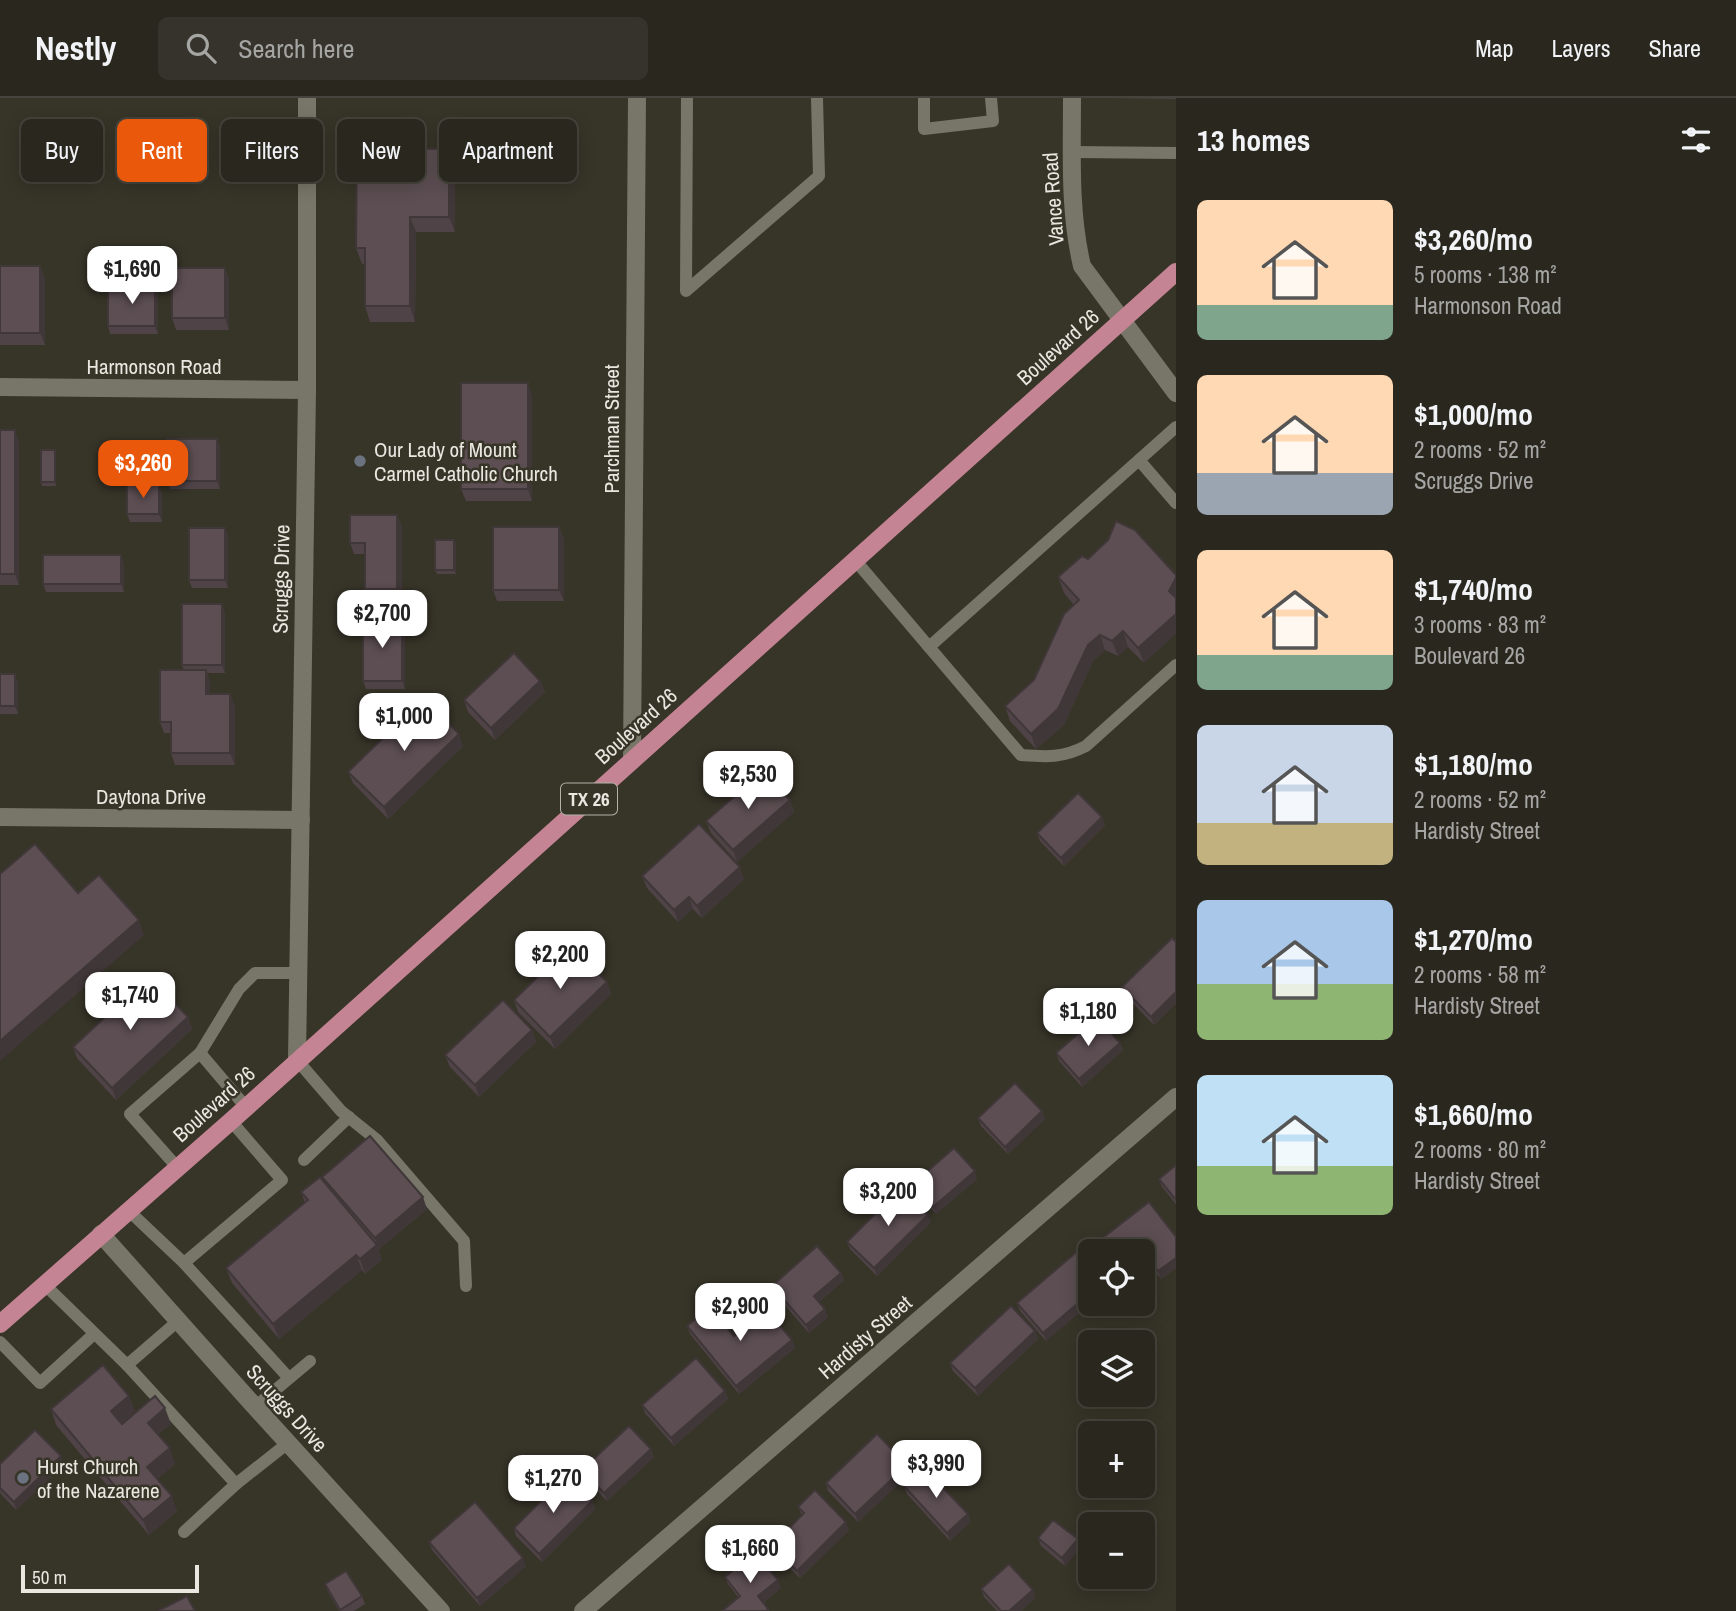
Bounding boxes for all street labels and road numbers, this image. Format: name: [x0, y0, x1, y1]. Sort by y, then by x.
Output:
street label: Vance Road: [1035, 151, 1071, 247]
street label: Boulevard 26: [1011, 302, 1105, 392]
street label: Harmonson Road: [87, 352, 221, 381]
street label: Parchman Street: [597, 364, 626, 494]
street label: Scruggs Drive: [266, 524, 296, 634]
street label: Boulevard 26: [589, 681, 683, 771]
street label: Daytona Drive: [96, 782, 206, 811]
road number: TX 26: [561, 784, 617, 814]
street label: Boulevard 26: [167, 1059, 261, 1149]
street label: Hardisty Street: [812, 1288, 918, 1386]
street label: Scruggs Drive: [240, 1358, 334, 1458]

